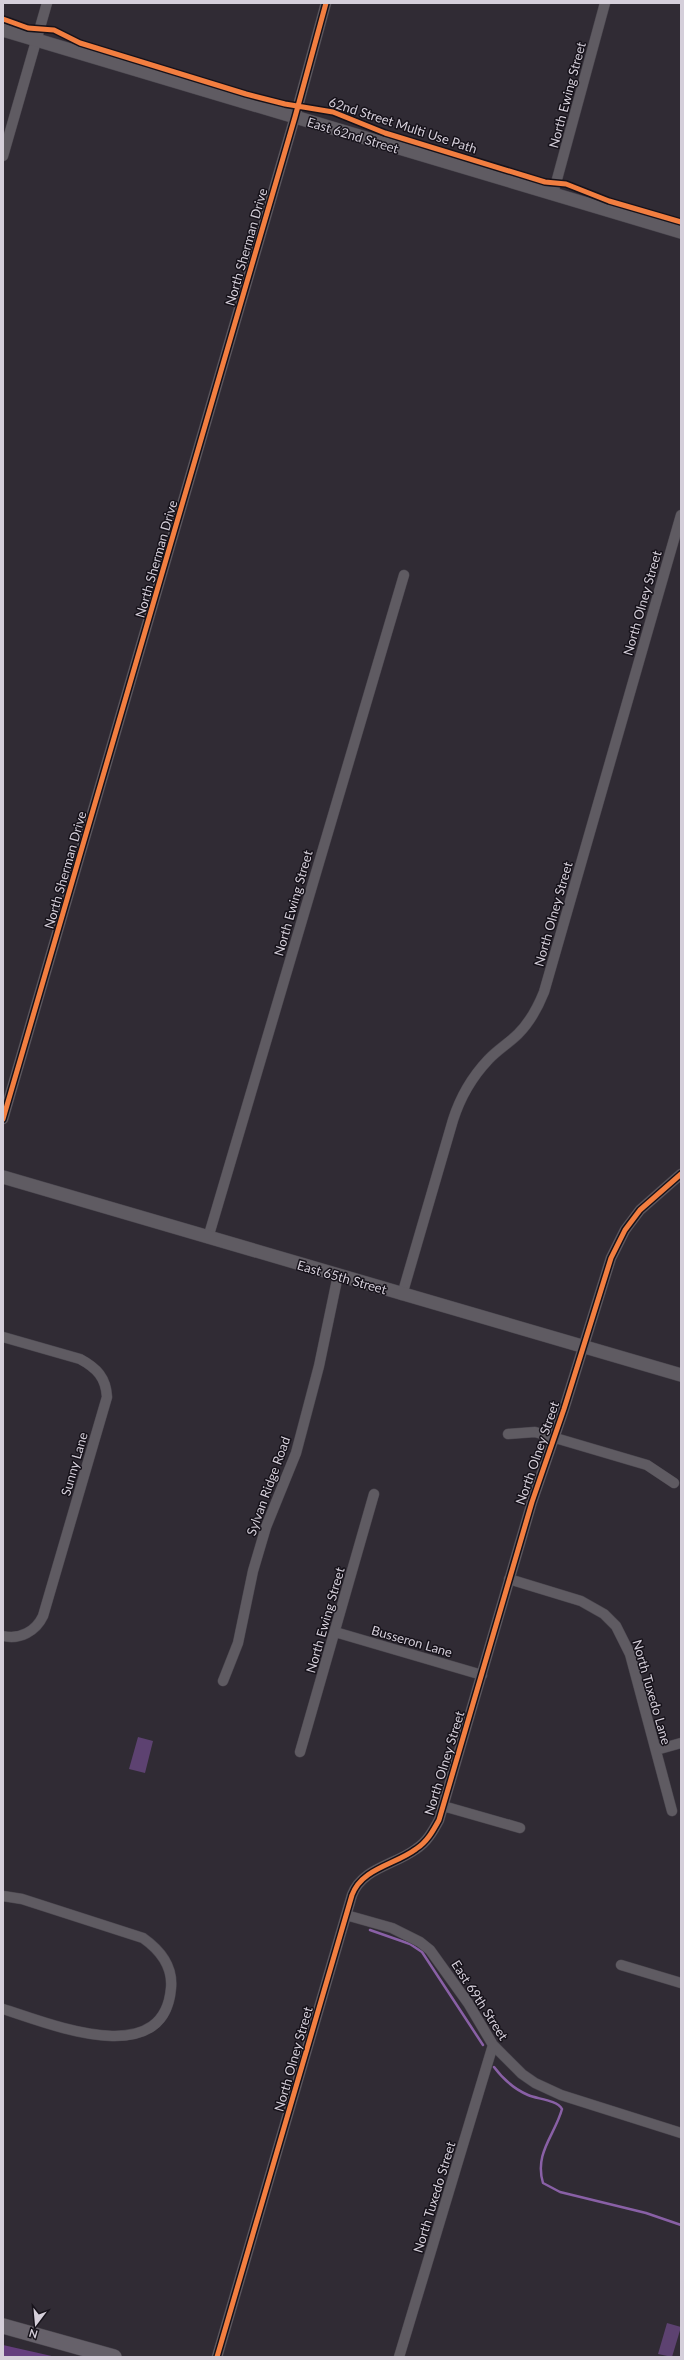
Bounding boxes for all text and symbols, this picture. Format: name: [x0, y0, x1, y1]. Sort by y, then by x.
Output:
street label: North Ewing Street: [545, 40, 589, 150]
street label: 62nd Street Multi Use Path: [327, 93, 479, 157]
street label: East 62nd Street: [305, 114, 401, 157]
street label: North Sherman Drive: [222, 186, 270, 308]
street label: North Sherman Drive: [132, 498, 180, 620]
street label: North Olney Street: [619, 548, 665, 657]
street label: North Sherman Drive: [41, 809, 89, 931]
street label: North Ewing Street: [270, 848, 316, 958]
street label: North Olney Street: [530, 859, 576, 968]
street label: East 65th Street: [296, 1257, 389, 1297]
street label: North Olney Street: [512, 1399, 562, 1507]
street label: Sunny Lane: [57, 1430, 91, 1498]
street label: Sylvan Ridge Road: [243, 1434, 293, 1538]
street label: North Ewing Street: [302, 1565, 348, 1675]
street label: Busseron Lane: [370, 1622, 454, 1660]
street label: North Tuxedo Lane: [629, 1638, 675, 1746]
street label: North Olney Street: [421, 1709, 468, 1817]
street label: East 69th Street: [448, 1957, 512, 2043]
street label: North Olney Street: [270, 2004, 316, 2113]
street label: North Tuxedo Street: [409, 2139, 459, 2255]
north arrow: [16, 2304, 56, 2344]
text: N: [27, 2327, 39, 2342]

